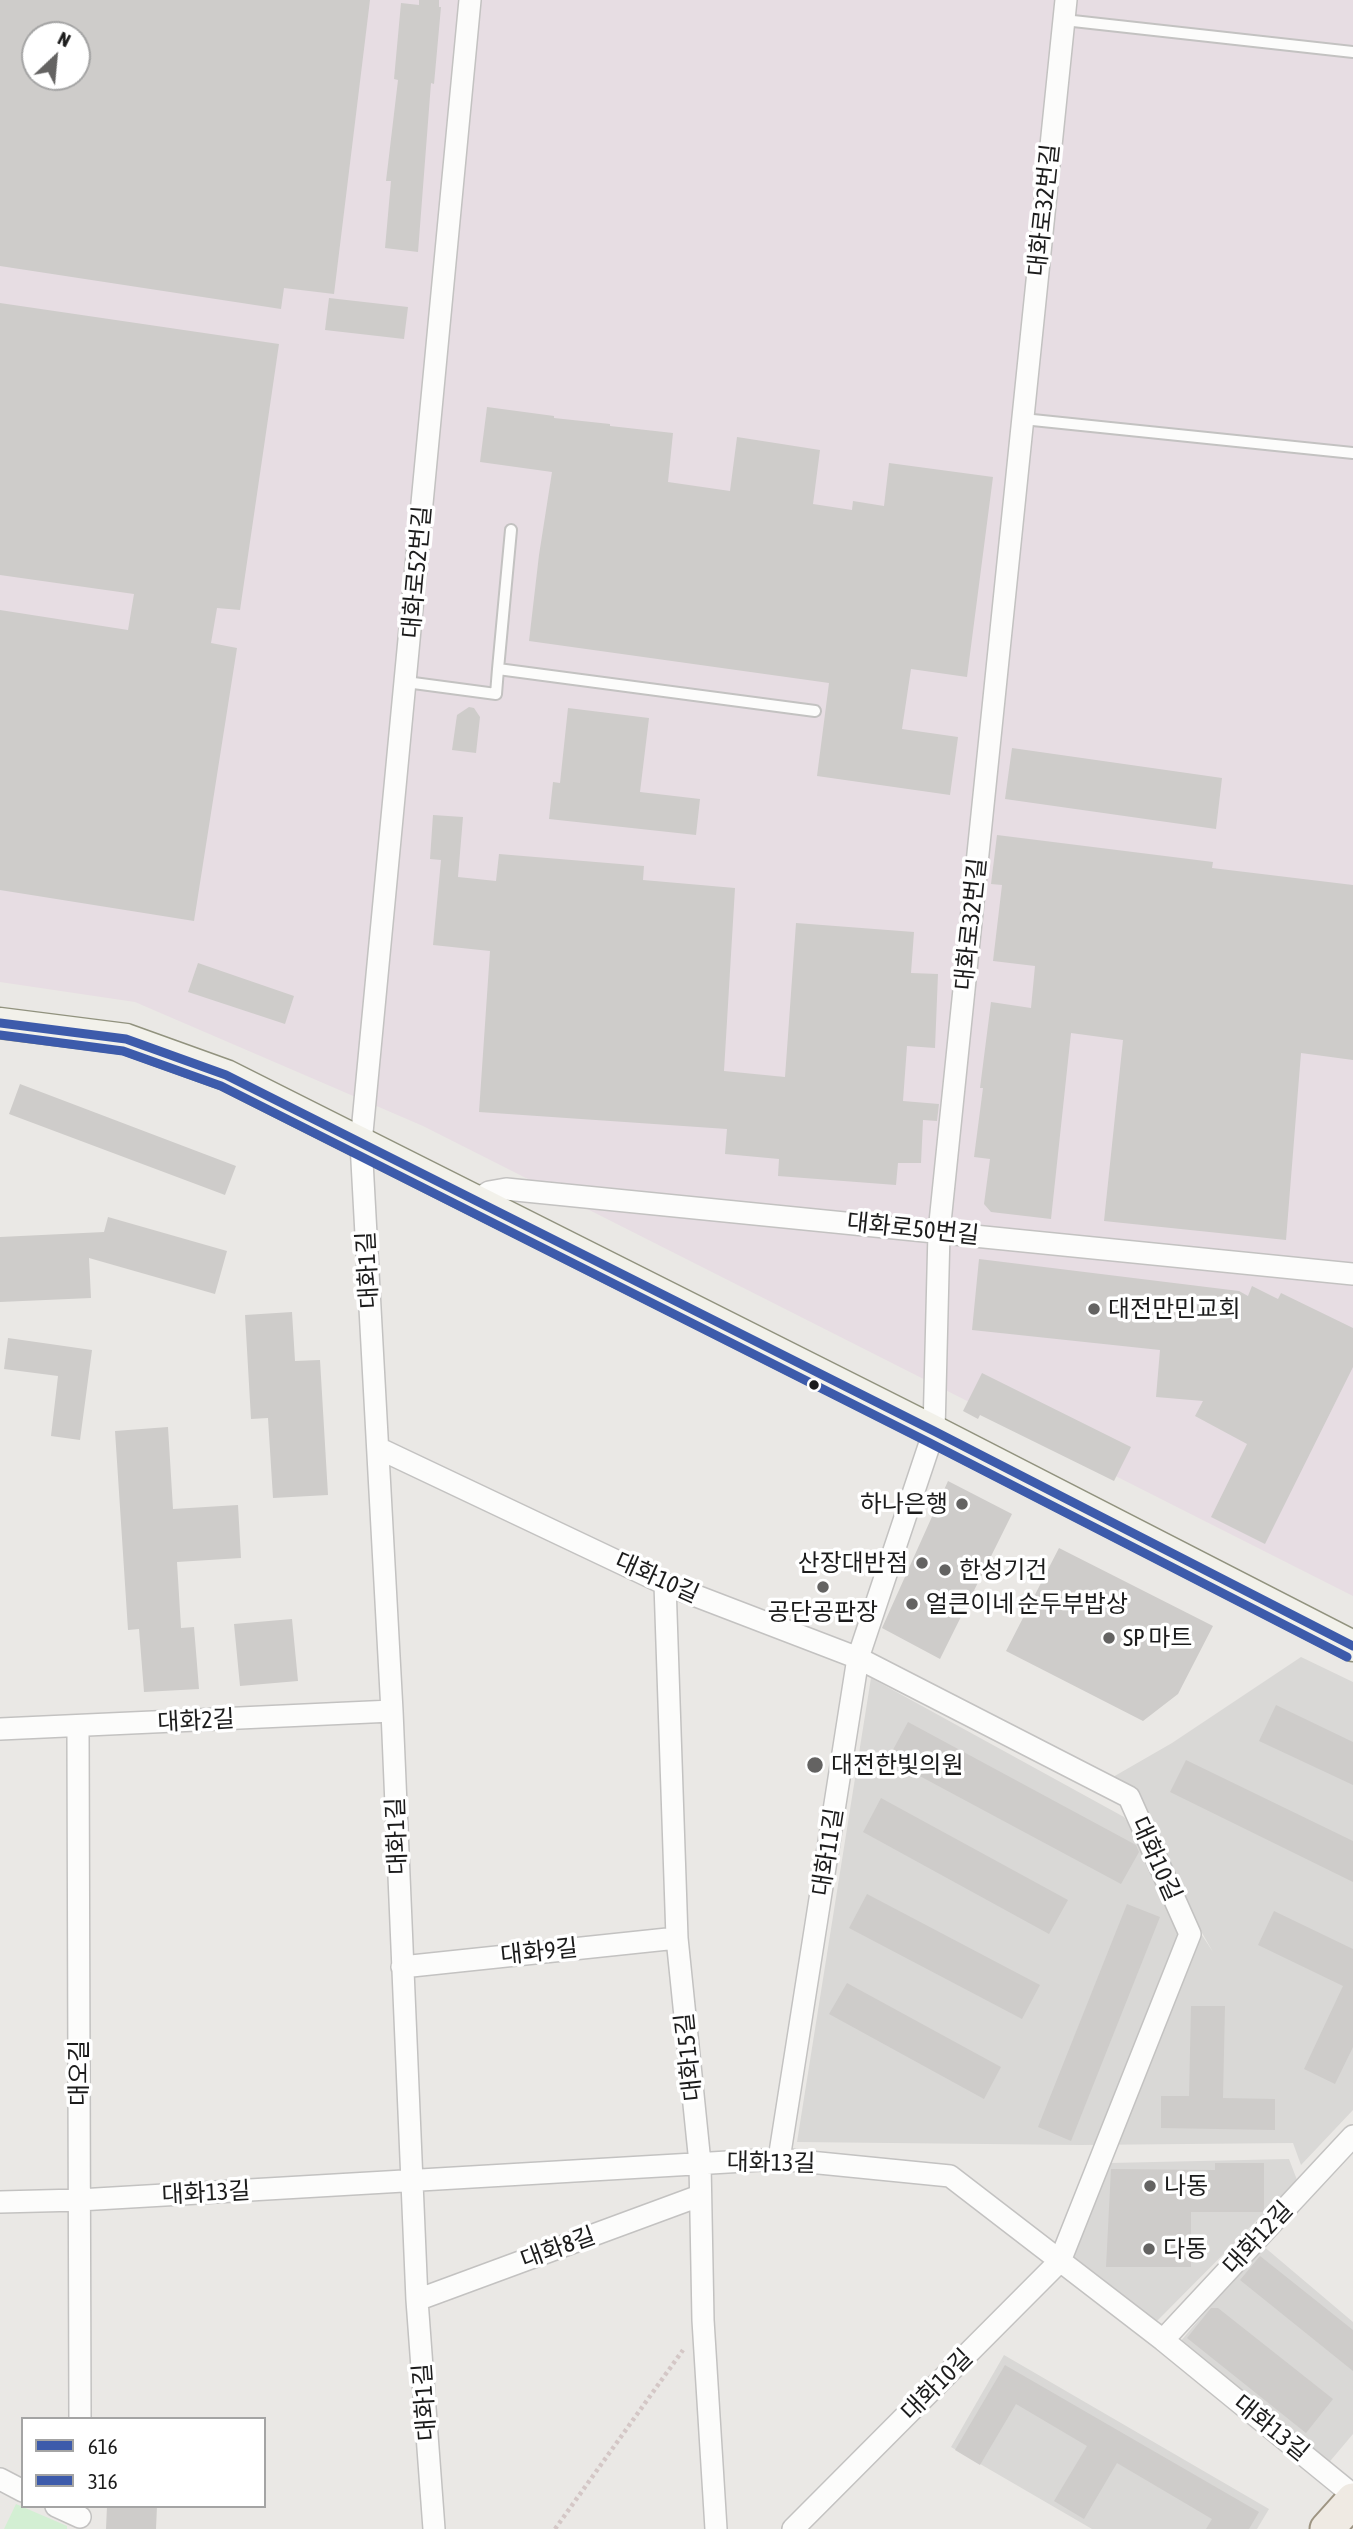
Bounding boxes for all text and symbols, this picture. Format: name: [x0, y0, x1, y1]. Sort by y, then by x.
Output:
north arrow: [21, 21, 91, 91]
text: N: [54, 27, 74, 51]
street label: 대화로32번길: [1023, 142, 1065, 278]
street label: 대화로52번길: [397, 505, 437, 639]
street label: 대화로32번길: [950, 856, 992, 992]
street label: 대화로50번길: [845, 1208, 981, 1250]
street label: 대화1길: [352, 1231, 384, 1309]
place label: 대전만민교회: [1108, 1295, 1240, 1323]
marker: 대전만민교회: [1086, 1301, 1102, 1317]
unlabelled marker: [807, 1378, 821, 1392]
place label: 하나은행: [860, 1490, 948, 1518]
marker: 하나은행: [954, 1496, 970, 1512]
street label: 대화10길: [611, 1547, 703, 1609]
place label: 산장대반점: [798, 1549, 908, 1577]
marker: 산장대반점: [914, 1555, 930, 1571]
place label: 한성기건: [959, 1556, 1047, 1584]
marker: 한성기건: [937, 1562, 953, 1578]
marker: 공단공판장: [815, 1579, 831, 1595]
place label: 얼큰이네 순두부밥상: [926, 1590, 1128, 1618]
marker: 얼큰이네 순두부밥상: [904, 1596, 920, 1612]
place label: 공단공판장: [768, 1598, 878, 1626]
place label: SP 마트: [1123, 1624, 1192, 1652]
marker: SP 마트: [1101, 1630, 1117, 1646]
street label: 대화2길: [157, 1705, 235, 1737]
place label: 대전한빛의원: [831, 1751, 963, 1779]
marker: 대전한빛의원: [805, 1755, 825, 1775]
street label: 대화1길: [381, 1797, 413, 1875]
street label: 대화11길: [807, 1806, 849, 1898]
street label: 대화10길: [1125, 1813, 1187, 1905]
street label: 대화9길: [499, 1934, 579, 1970]
street label: 대화15길: [670, 2011, 708, 2103]
street label: 대오길: [65, 2040, 93, 2106]
street label: 대화13길: [726, 2148, 816, 2178]
place label: 나동: [1164, 2172, 1208, 2200]
street label: 대화13길: [161, 2176, 251, 2210]
marker: 나동: [1142, 2178, 1158, 2194]
street label: 대화12길: [1217, 2196, 1299, 2280]
street label: 대화8길: [517, 2221, 599, 2275]
place label: 다동: [1163, 2235, 1207, 2263]
marker: 다동: [1141, 2241, 1157, 2257]
street label: 대화10길: [895, 2343, 979, 2427]
street label: 대화1길: [408, 2362, 442, 2442]
street label: 대화13길: [1227, 2389, 1315, 2467]
legend: [21, 2417, 266, 2508]
text: 616: [88, 2434, 118, 2458]
text: 316: [88, 2469, 118, 2493]

